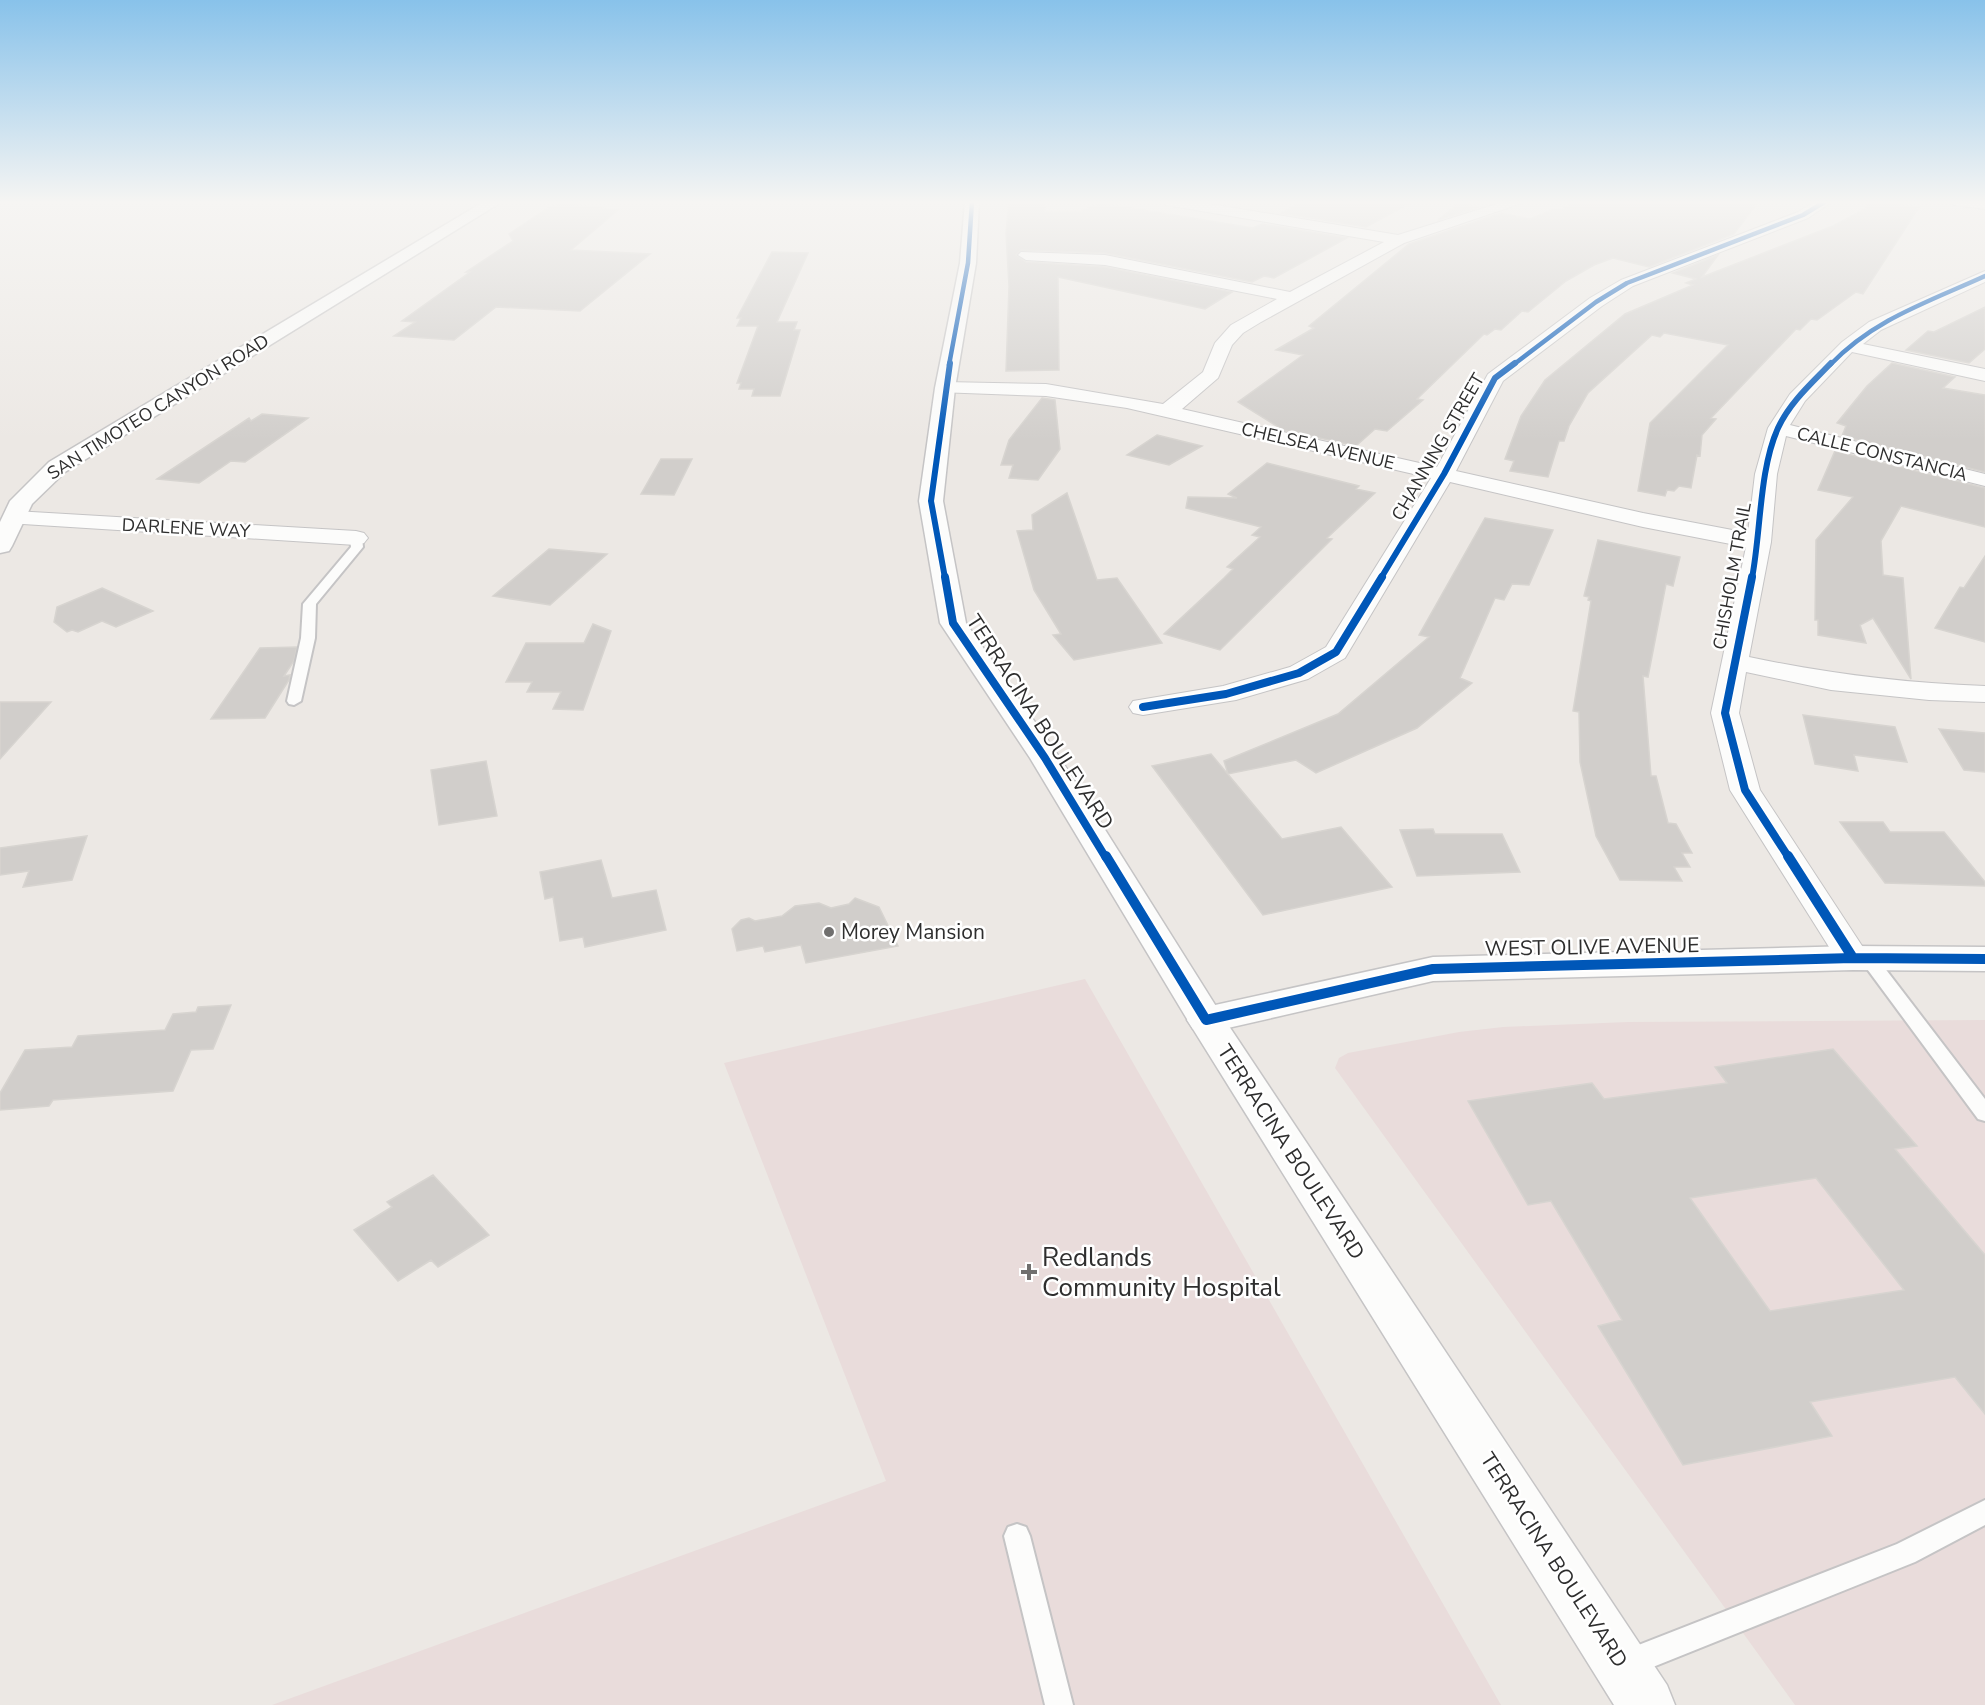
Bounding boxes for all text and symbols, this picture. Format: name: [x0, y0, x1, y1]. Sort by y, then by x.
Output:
street label: SAN TIMOTEO CANYON ROAD: [42, 329, 274, 485]
street label: CHANNING STREET: [1386, 369, 1490, 525]
street label: CHELSEA AVENUE: [1239, 417, 1397, 475]
street label: CALLE CONSTANCIA: [1794, 421, 1970, 487]
street label: CHISHOLM TRAIL: [1707, 500, 1757, 651]
street label: DARLENE WAY: [121, 513, 251, 543]
street label: TERRACINA BOULEVARD: [960, 609, 1120, 835]
place label: Morey Mansion: [841, 918, 985, 946]
marker: Morey Mansion: [822, 925, 836, 939]
street label: WEST OLIVE AVENUE: [1484, 931, 1700, 963]
street label: TERRACINA BOULEVARD: [1211, 1039, 1371, 1265]
place label: Redlands Community Hospital: [1042, 1240, 1281, 1305]
marker: Redlands Community Hospital: [1020, 1263, 1038, 1281]
street label: TERRACINA BOULEVARD: [1474, 1447, 1634, 1673]

